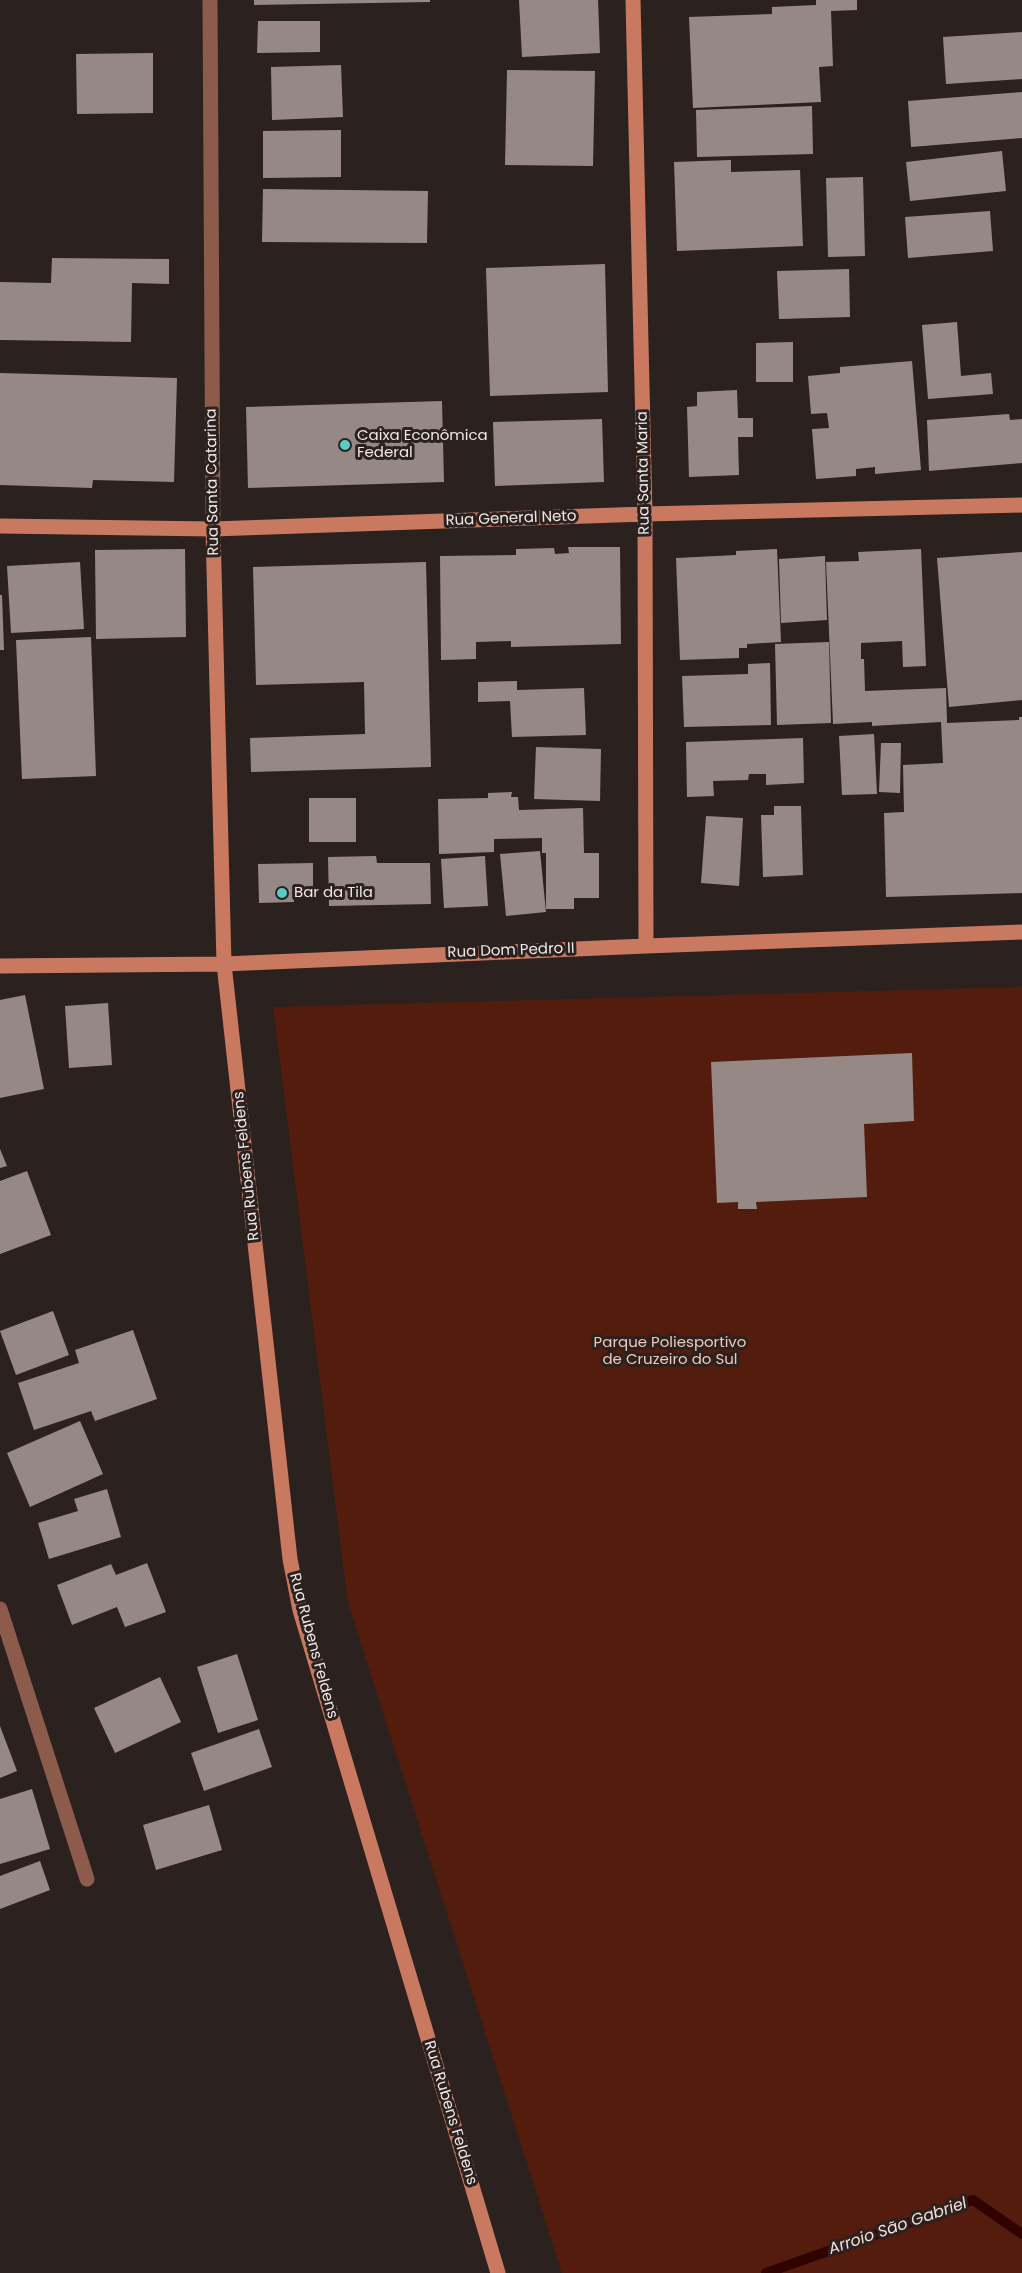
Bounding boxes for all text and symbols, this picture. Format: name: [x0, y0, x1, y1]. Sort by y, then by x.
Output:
street label: Rua Santa Catarina: [203, 408, 223, 556]
street label: Rua Santa Maria: [634, 411, 654, 535]
place label: Caixa Econômica Federal: [357, 427, 488, 462]
marker: Caixa Econômica Federal: [338, 438, 352, 452]
street label: Rua General Neto: [445, 508, 577, 530]
place label: Bar da Tila: [294, 884, 373, 902]
marker: Bar da Tila: [275, 886, 289, 900]
street label: Rua Dom Pedro II: [447, 940, 575, 962]
street label: Rua Rubens Feldens: [230, 1091, 264, 1241]
park label: Parque Poliesportivo de Cruzeiro do Sul: [594, 1334, 746, 1369]
street label: Rua Rubens Feldens: [285, 1571, 341, 1721]
street label: Rua Rubens Feldens: [419, 2039, 481, 2187]
water label: Arroio São Gabriel: [826, 2194, 970, 2260]

